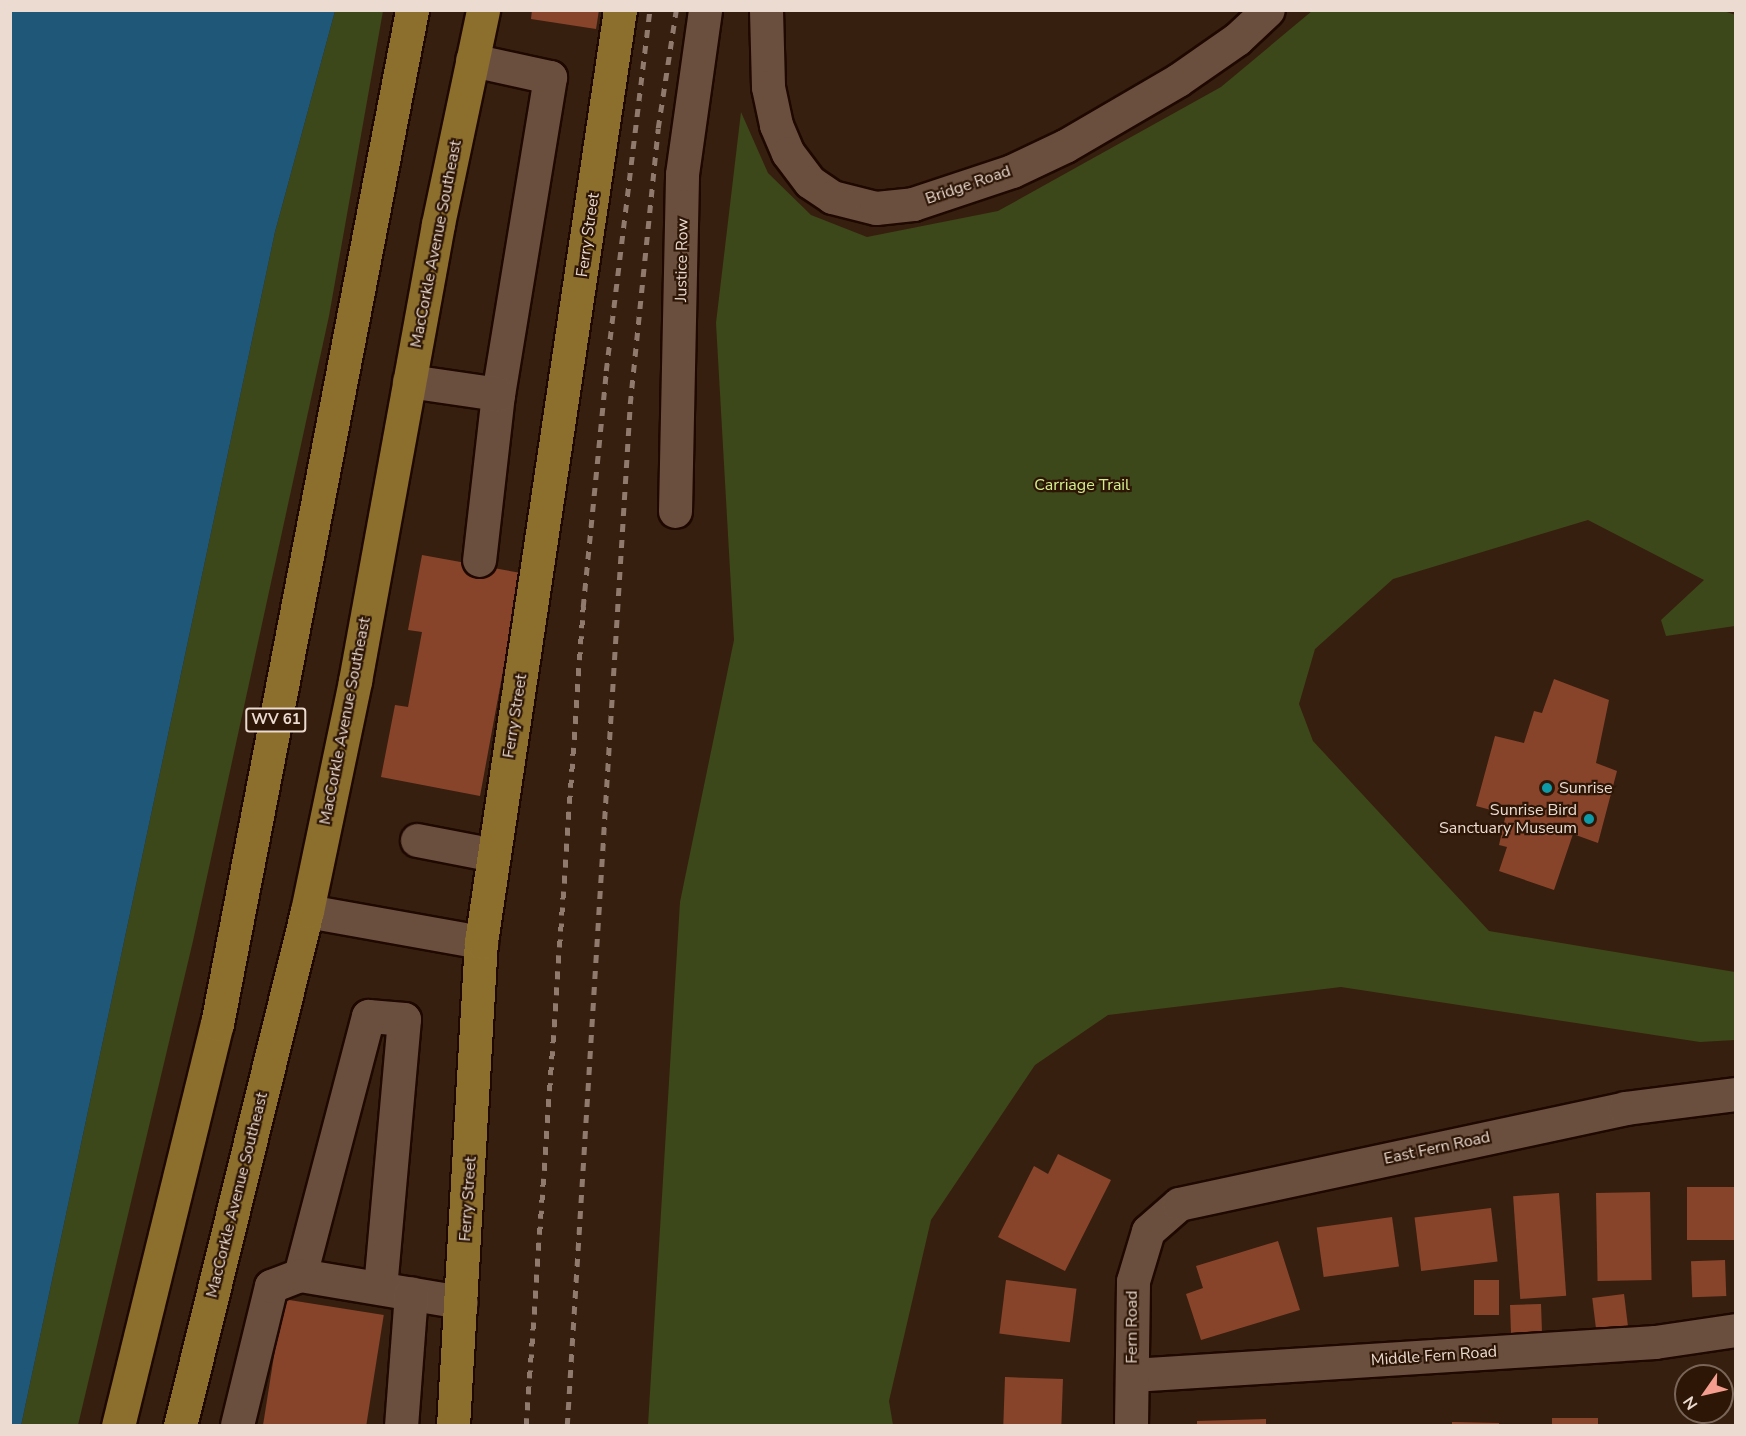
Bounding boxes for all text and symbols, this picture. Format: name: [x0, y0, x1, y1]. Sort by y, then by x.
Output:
street label: MacCorkle Avenue Southeast: [406, 139, 466, 349]
street label: Bridge Road: [923, 161, 1013, 209]
street label: Ferry Street: [573, 192, 603, 278]
street label: Justice Row: [672, 218, 692, 302]
park label: Carriage Trail: [1034, 475, 1130, 495]
street label: MacCorkle Avenue Southeast: [315, 616, 375, 826]
street label: Ferry Street: [499, 673, 531, 759]
road number: WV 61: [244, 708, 308, 732]
place label: Sunrise: [1559, 778, 1613, 798]
marker: Sunrise: [1540, 781, 1554, 795]
place label: Sunrise Bird Sanctuary Museum: [1439, 800, 1577, 838]
marker: Sunrise Bird Sanctuary Museum: [1582, 812, 1596, 826]
street label: MacCorkle Avenue Southeast: [202, 1090, 272, 1300]
street label: East Fern Road: [1382, 1127, 1492, 1169]
street label: Ferry Street: [455, 1156, 481, 1242]
street label: Fern Road: [1122, 1290, 1142, 1364]
street label: Middle Fern Road: [1370, 1342, 1498, 1370]
north arrow: [1674, 1364, 1734, 1424]
text: N: [1678, 1392, 1703, 1414]

